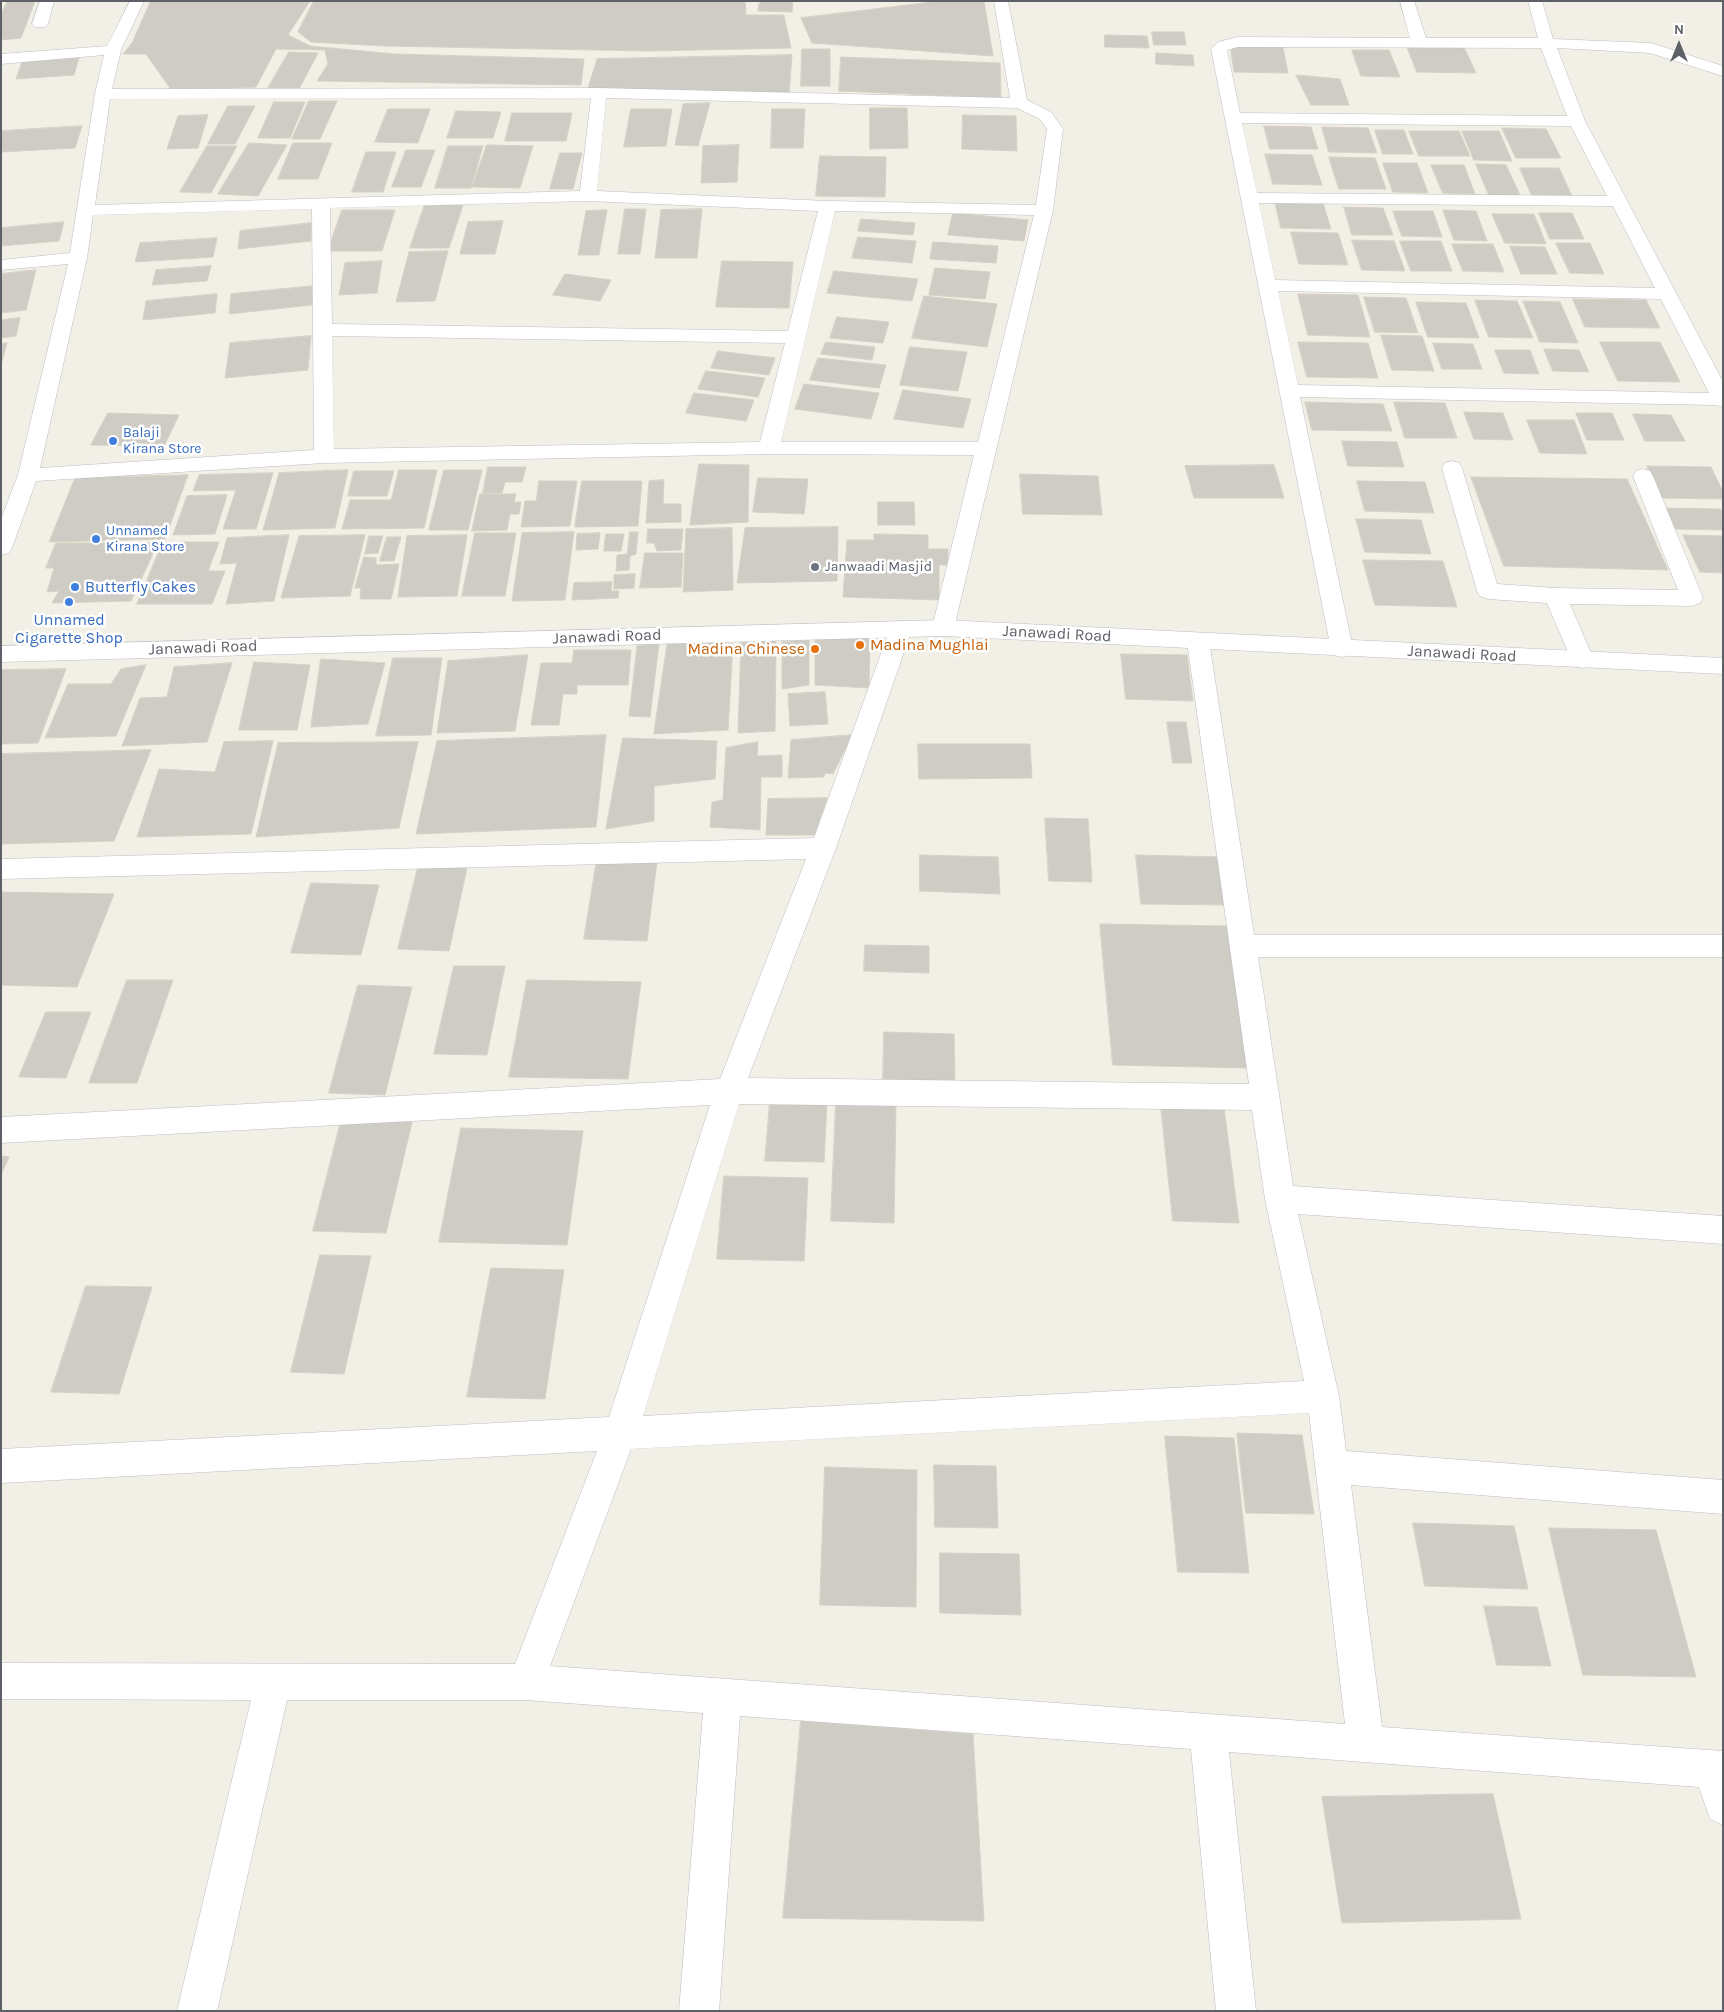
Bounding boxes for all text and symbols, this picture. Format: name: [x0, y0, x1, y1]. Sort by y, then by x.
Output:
north arrow: [1654, 20, 1704, 70]
text: N: [1674, 21, 1684, 38]
place label: Balaji Kirana Store: [123, 425, 202, 458]
marker: Balaji Kirana Store: [107, 435, 119, 447]
place label: Unnamed Kirana Store: [106, 523, 185, 556]
marker: Unnamed Kirana Store: [90, 533, 102, 545]
place label: Janwaadi Masjid: [825, 559, 932, 575]
marker: Janwaadi Masjid: [809, 561, 821, 573]
place label: Butterfly Cakes: [85, 577, 196, 597]
marker: Butterfly Cakes: [69, 581, 81, 593]
marker: Unnamed Cigarette Shop: [63, 596, 75, 608]
place label: Unnamed Cigarette Shop: [15, 610, 123, 648]
street label: Janawadi Road: [1002, 622, 1112, 646]
street label: Janawadi Road: [552, 626, 662, 648]
place label: Madina Mughlai: [870, 635, 989, 655]
street label: Janawadi Road: [148, 637, 258, 659]
place label: Madina Chinese: [687, 639, 805, 659]
marker: Madina Mughlai: [854, 639, 866, 651]
street label: Janawadi Road: [1407, 642, 1517, 666]
marker: Madina Chinese: [809, 643, 821, 655]

